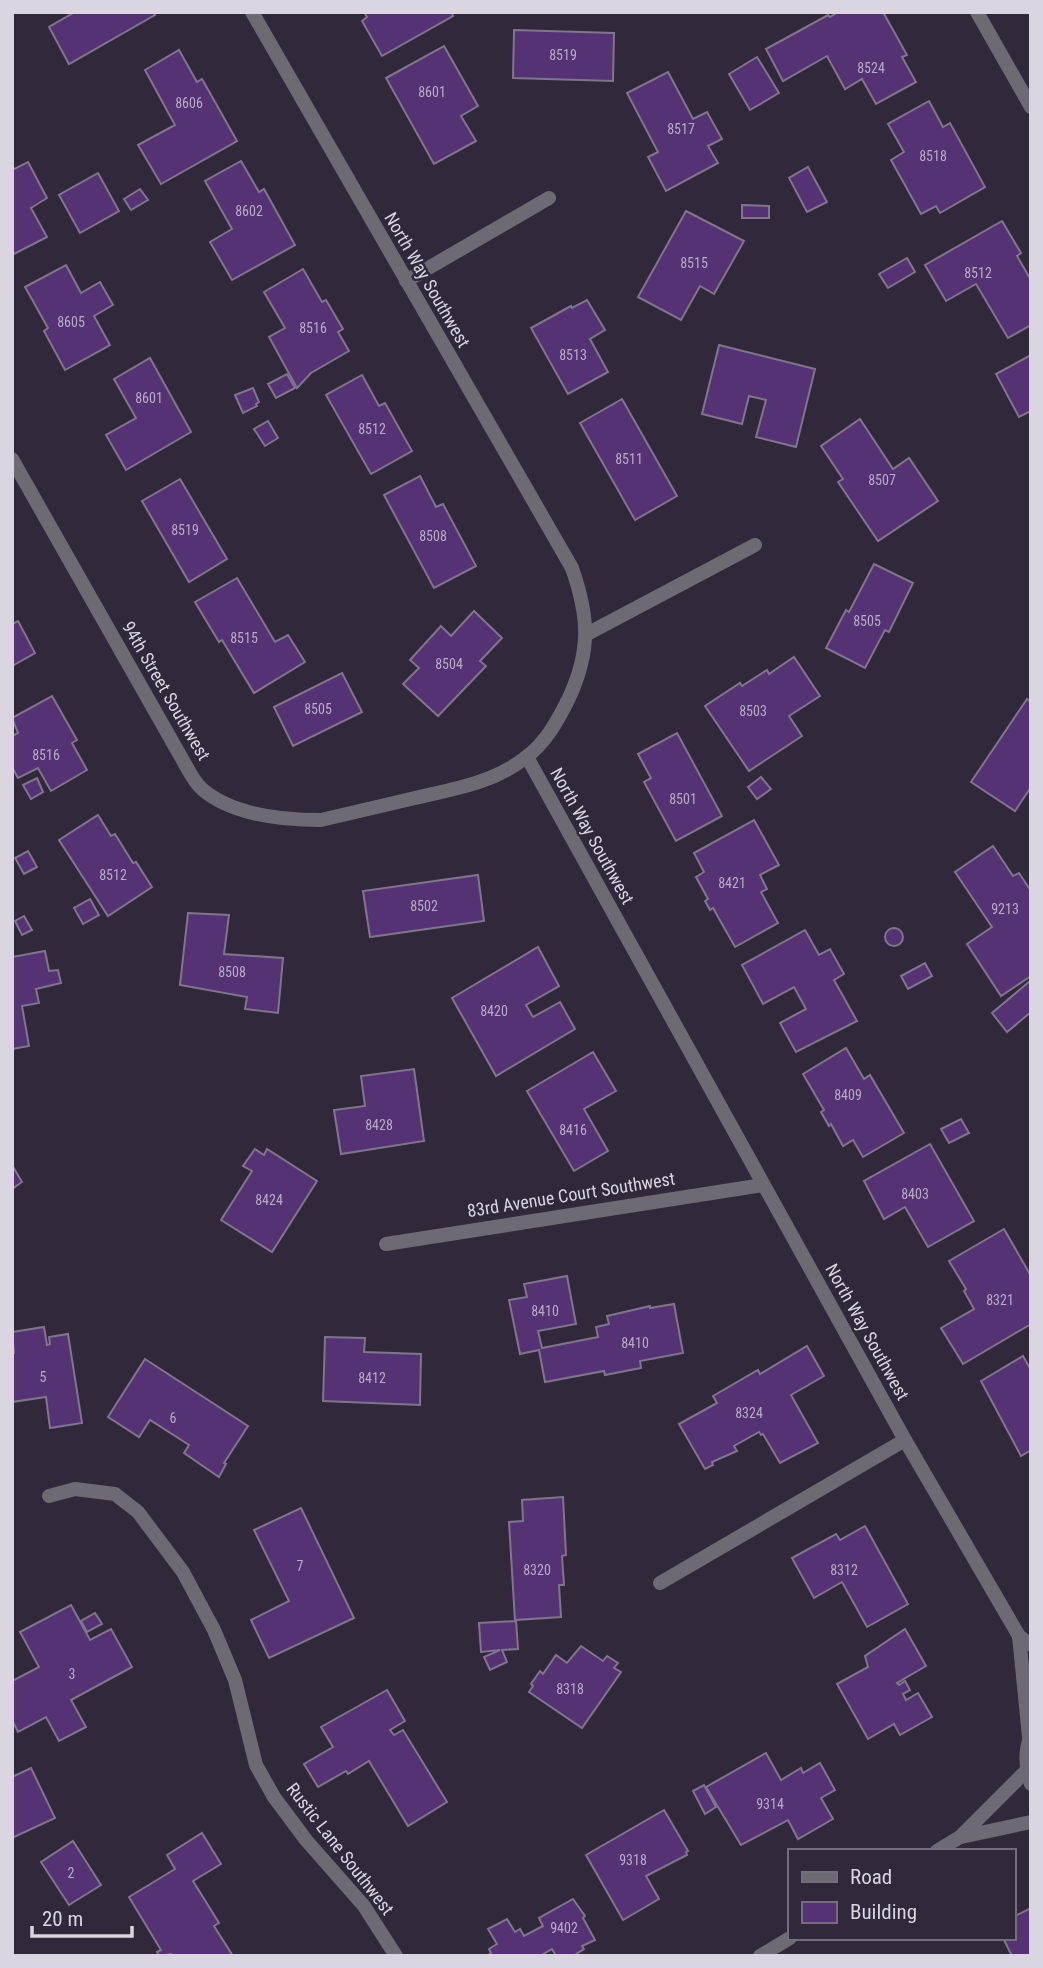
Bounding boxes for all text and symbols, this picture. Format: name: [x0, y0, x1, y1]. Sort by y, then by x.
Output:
house number: 8519: [549, 47, 577, 63]
house number: 8524: [857, 60, 885, 76]
house number: 8601: [418, 84, 446, 100]
house number: 8606: [175, 95, 203, 111]
house number: 8517: [667, 121, 695, 137]
house number: 8518: [919, 148, 947, 164]
house number: 8602: [235, 203, 263, 219]
street label: North Way Southwest: [380, 208, 475, 351]
house number: 8515: [680, 255, 708, 271]
house number: 8512: [964, 265, 992, 281]
house number: 8605: [57, 314, 85, 330]
house number: 8516: [299, 320, 327, 336]
house number: 8513: [559, 347, 587, 363]
house number: 8601: [135, 390, 163, 406]
house number: 8512: [358, 421, 386, 437]
house number: 8511: [615, 451, 643, 467]
house number: 8507: [868, 472, 896, 488]
house number: 8519: [171, 522, 199, 538]
house number: 8508: [419, 528, 447, 544]
house number: 8505: [853, 613, 881, 629]
street label: 94th Street Southwest: [118, 618, 215, 764]
house number: 8515: [230, 630, 258, 646]
house number: 8504: [435, 656, 463, 672]
house number: 8505: [304, 701, 332, 717]
house number: 8503: [739, 703, 767, 719]
house number: 8516: [32, 747, 60, 763]
street label: North Way Southwest: [546, 764, 639, 908]
house number: 8501: [669, 791, 697, 807]
house number: 8512: [99, 867, 127, 883]
house number: 8421: [718, 875, 746, 891]
house number: 8502: [410, 898, 438, 914]
house number: 9213: [991, 901, 1019, 917]
house number: 8508: [218, 964, 246, 980]
house number: 8420: [480, 1003, 508, 1019]
house number: 8409: [834, 1087, 862, 1103]
house number: 8428: [365, 1117, 393, 1133]
house number: 8416: [559, 1122, 587, 1138]
street label: 83rd Avenue Court Southwest: [465, 1168, 676, 1221]
house number: 8403: [901, 1186, 929, 1202]
house number: 8424: [255, 1192, 283, 1208]
street label: North Way Southwest: [821, 1260, 914, 1404]
house number: 8321: [986, 1292, 1014, 1308]
house number: 8410: [531, 1303, 559, 1319]
house number: 8410: [621, 1335, 649, 1351]
house number: 5: [40, 1369, 47, 1385]
house number: 8412: [358, 1370, 386, 1386]
house number: 8324: [735, 1405, 763, 1421]
house number: 6: [170, 1410, 177, 1426]
house number: 7: [297, 1558, 304, 1574]
house number: 8320: [523, 1562, 551, 1578]
house number: 8312: [830, 1562, 858, 1578]
house number: 3: [69, 1666, 75, 1682]
house number: 8318: [556, 1681, 584, 1697]
street label: Rustic Lane Southwest: [282, 1779, 398, 1919]
house number: 9314: [756, 1796, 784, 1812]
legend: [788, 1849, 1015, 1940]
house number: 9318: [619, 1852, 647, 1868]
house number: 2: [68, 1865, 75, 1881]
text: Road: [850, 1865, 892, 1889]
scale bar: [32, 1895, 131, 1939]
text: Building: [850, 1900, 917, 1924]
text: 20 m: [42, 1907, 83, 1931]
house number: 9402: [550, 1920, 578, 1936]

